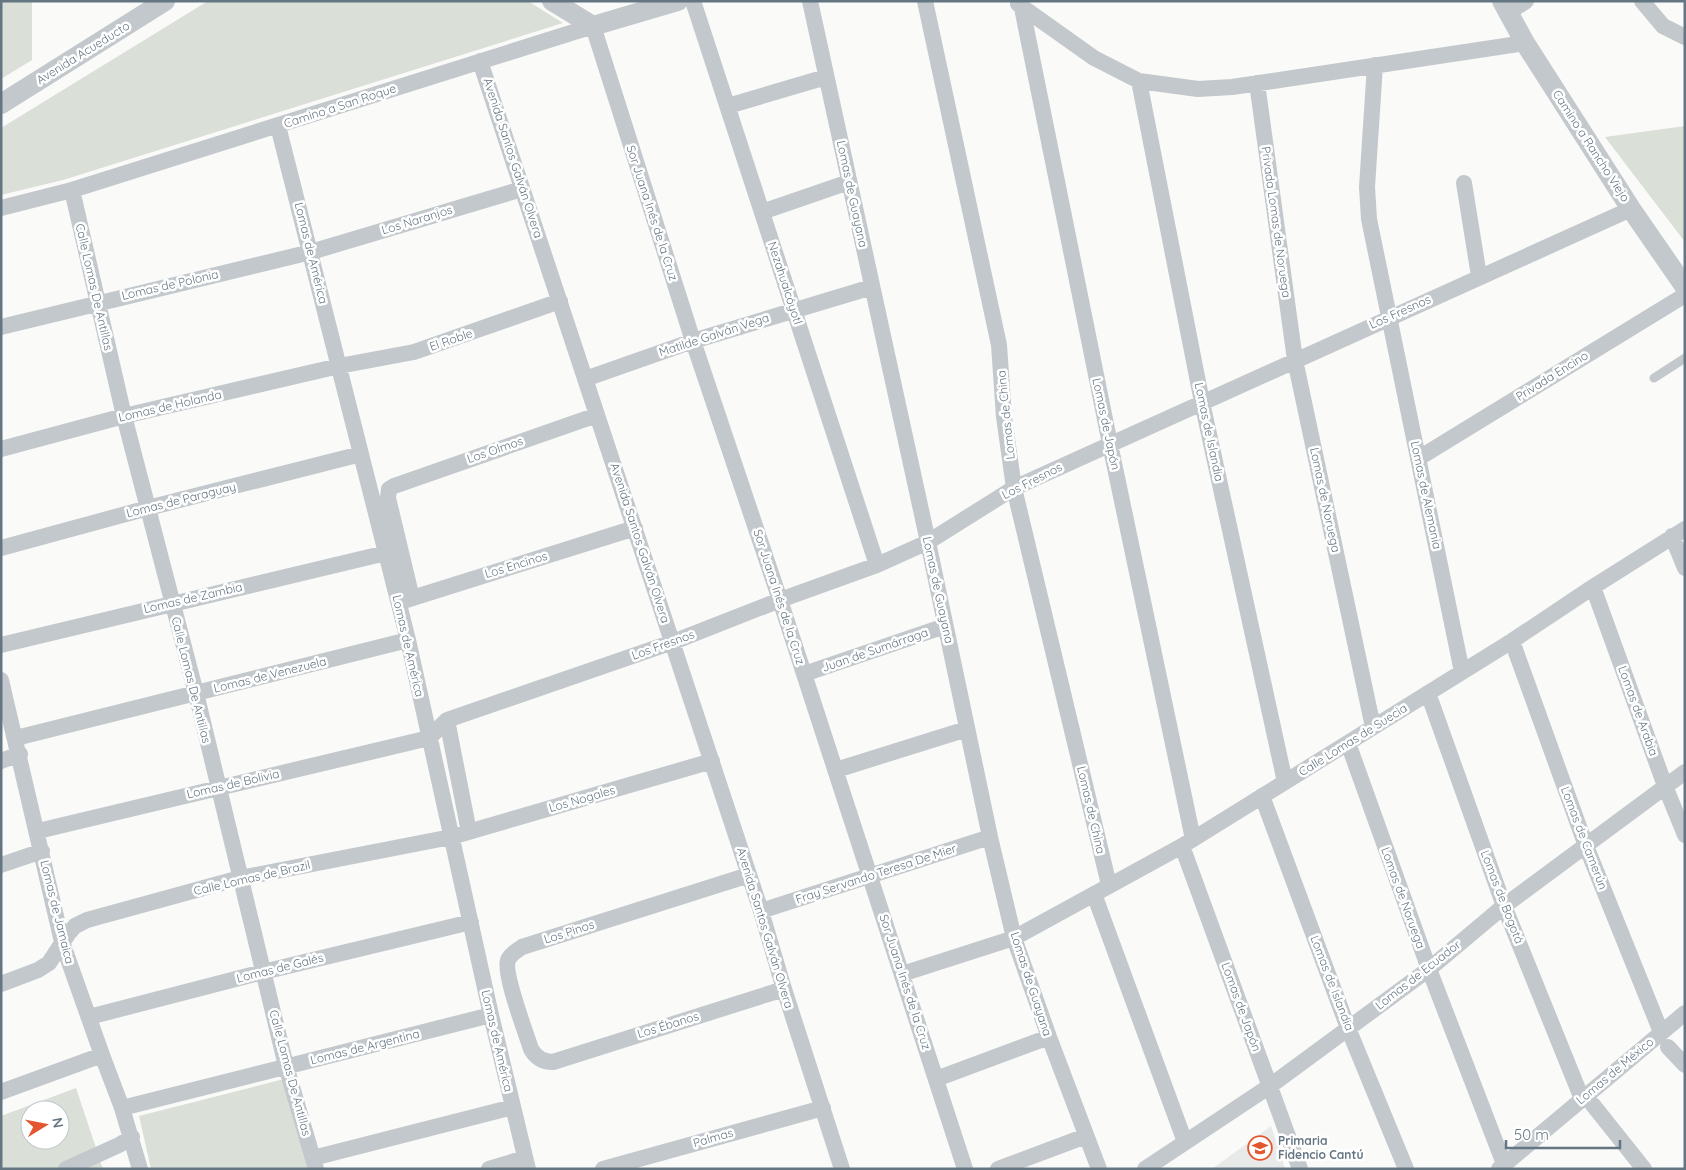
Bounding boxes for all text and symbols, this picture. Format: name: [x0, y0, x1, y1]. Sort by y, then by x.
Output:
street label: Avenida Acueducto: [33, 18, 132, 87]
street label: Avenida Santos Galván Olvera: [480, 76, 546, 240]
street label: Camino a San Roque: [282, 80, 398, 131]
street label: Camino a Rancho Viejo: [1550, 87, 1633, 204]
street label: Lomas de Guayana: [834, 139, 871, 249]
street label: Sor Juana Inés de la Cruz: [623, 143, 682, 283]
street label: Privada Lomas de Noruega: [1258, 145, 1295, 299]
street label: Lomas de América: [292, 200, 331, 305]
street label: Los Naranjos: [380, 202, 454, 237]
street label: Calle Lomas De Antillas: [73, 222, 116, 352]
street label: Nezahualcóyotl: [765, 239, 806, 326]
street label: Lomas de Polonia: [120, 266, 220, 303]
street label: Los Fresnos: [1367, 291, 1433, 332]
street label: Matilde Galván Vega: [657, 310, 771, 359]
street label: El Roble: [427, 325, 475, 354]
street label: Privada Encino: [1513, 347, 1591, 404]
street label: Lomas de China: [993, 370, 1018, 460]
street label: Lomas de Japón: [1089, 377, 1124, 471]
street label: Lomas de Islandia: [1192, 381, 1227, 483]
street label: Lomas de Holanda: [117, 386, 223, 425]
street label: Los Olmos: [465, 433, 525, 466]
street label: Lomas de Alemania: [1408, 439, 1445, 550]
street label: Lomas de Noruega: [1307, 446, 1344, 554]
street label: Los Fresnos: [999, 459, 1065, 502]
street label: Avenida Santos Galván Olvera: [607, 461, 673, 625]
street label: Lomas de Paraguay: [124, 479, 237, 520]
street label: Sor Juana Inés de la Cruz: [750, 527, 809, 667]
street label: Lomas de Guayana: [920, 535, 957, 645]
street label: Los Encinos: [483, 548, 549, 581]
street label: Lomas de Zambia: [142, 579, 244, 616]
street label: Lomas de América: [389, 593, 428, 698]
street label: Calle Lomas De Antillas: [169, 615, 215, 745]
street label: Juan de Sumárraga: [820, 624, 930, 675]
street label: Los Fresnos: [629, 626, 697, 663]
street label: Lomas de Venezuela: [212, 653, 328, 696]
street label: Lomas de Arabia: [1615, 664, 1662, 758]
street label: Calle Lomas de Suecia: [1296, 700, 1410, 779]
street label: Lomas de China: [1074, 765, 1109, 855]
street label: Lomas de Bolivia: [185, 766, 281, 801]
street label: Los Nogales: [547, 782, 617, 815]
street label: Lomas de Camerún: [1558, 784, 1611, 892]
street label: Fray Servando Teresa De Mier: [794, 840, 959, 907]
street label: Lomas de Noruega: [1378, 845, 1429, 951]
street label: Avenida Santos Galván Olvera: [734, 846, 797, 1010]
street label: Lomas de Bogotá: [1478, 848, 1527, 946]
street label: Calle Lomas de Brazil: [192, 857, 312, 898]
street label: Lomas de Jamaica: [37, 858, 78, 965]
street label: Sor Juana Inés de la Cruz: [876, 912, 935, 1052]
street label: Los Pinos: [542, 916, 596, 947]
street label: Lomas de Guayana: [1008, 930, 1055, 1038]
street label: Lomas de Islandia: [1307, 933, 1358, 1033]
street label: Lomas de Ecuador: [1372, 936, 1464, 1013]
street label: Lomas de Galés: [235, 949, 325, 986]
street label: Lomas de Japón: [1218, 960, 1265, 1053]
street label: Lomas de América: [478, 988, 517, 1093]
street label: Calle Lomas De Antillas: [266, 1008, 315, 1138]
street label: Los Ébanos: [635, 1008, 701, 1041]
street label: Lomas de Argentina: [309, 1026, 421, 1067]
street label: Lomas de México: [1573, 1034, 1656, 1107]
north arrow: [20, 1100, 70, 1150]
text: N: [48, 1116, 68, 1129]
scale bar: [1506, 1118, 1620, 1150]
street label: Palmas: [691, 1125, 735, 1150]
text: 50 m: [1514, 1125, 1549, 1144]
place label: Primaria Fidencio Cantú: [1278, 1133, 1363, 1162]
school or university icon: Primaria Fidencio Cantú: [1247, 1135, 1273, 1161]

